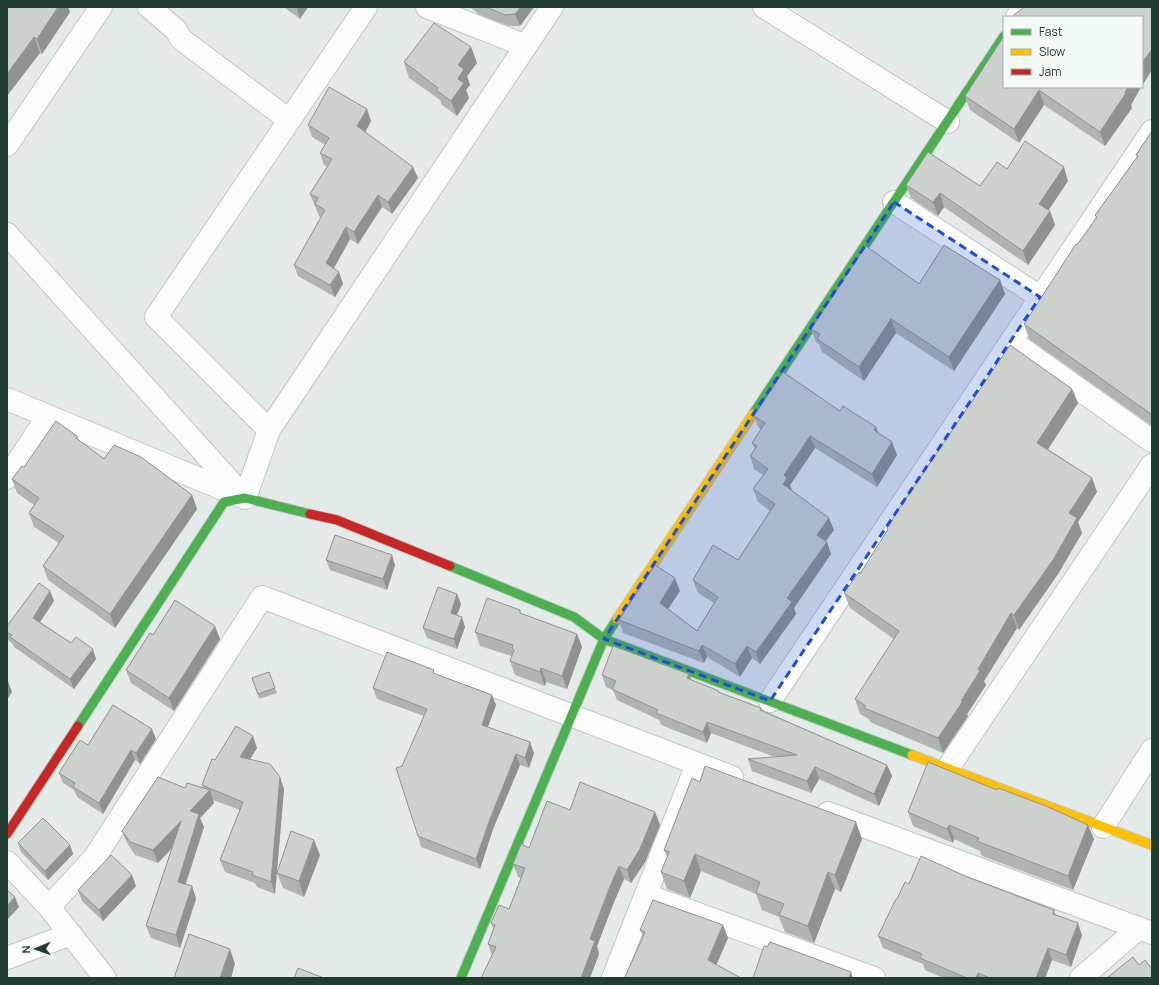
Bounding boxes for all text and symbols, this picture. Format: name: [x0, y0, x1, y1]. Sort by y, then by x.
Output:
legend: [1003, 16, 1143, 88]
text: Fast: [1039, 23, 1063, 40]
text: Slow: [1039, 43, 1065, 60]
text: Jam: [1039, 63, 1061, 80]
north arrow: [16, 929, 56, 969]
text: N: [18, 945, 33, 954]

